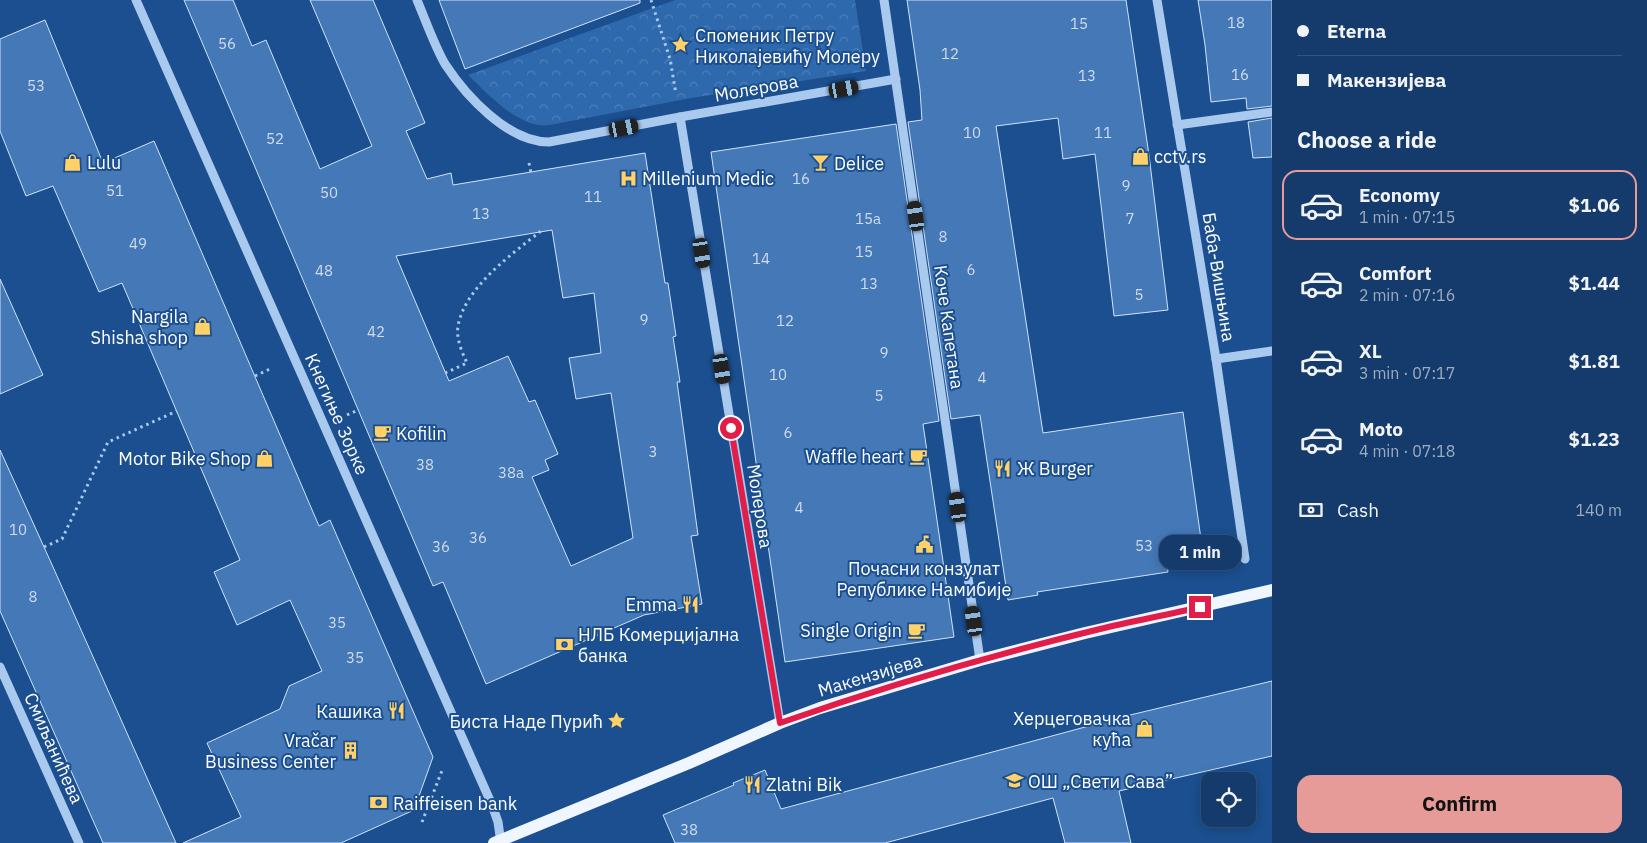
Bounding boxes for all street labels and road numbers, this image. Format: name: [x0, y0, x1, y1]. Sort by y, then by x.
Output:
street label: Молерова: [712, 69, 800, 107]
street label: Баба-Вишњина: [1197, 211, 1241, 344]
street label: Коче Капетана: [929, 264, 969, 391]
street label: Кнегиње Зорке: [300, 350, 374, 478]
street label: Молерова: [742, 462, 778, 550]
street label: Макензијева: [815, 648, 925, 702]
street label: Смиљанићева: [19, 689, 89, 807]

